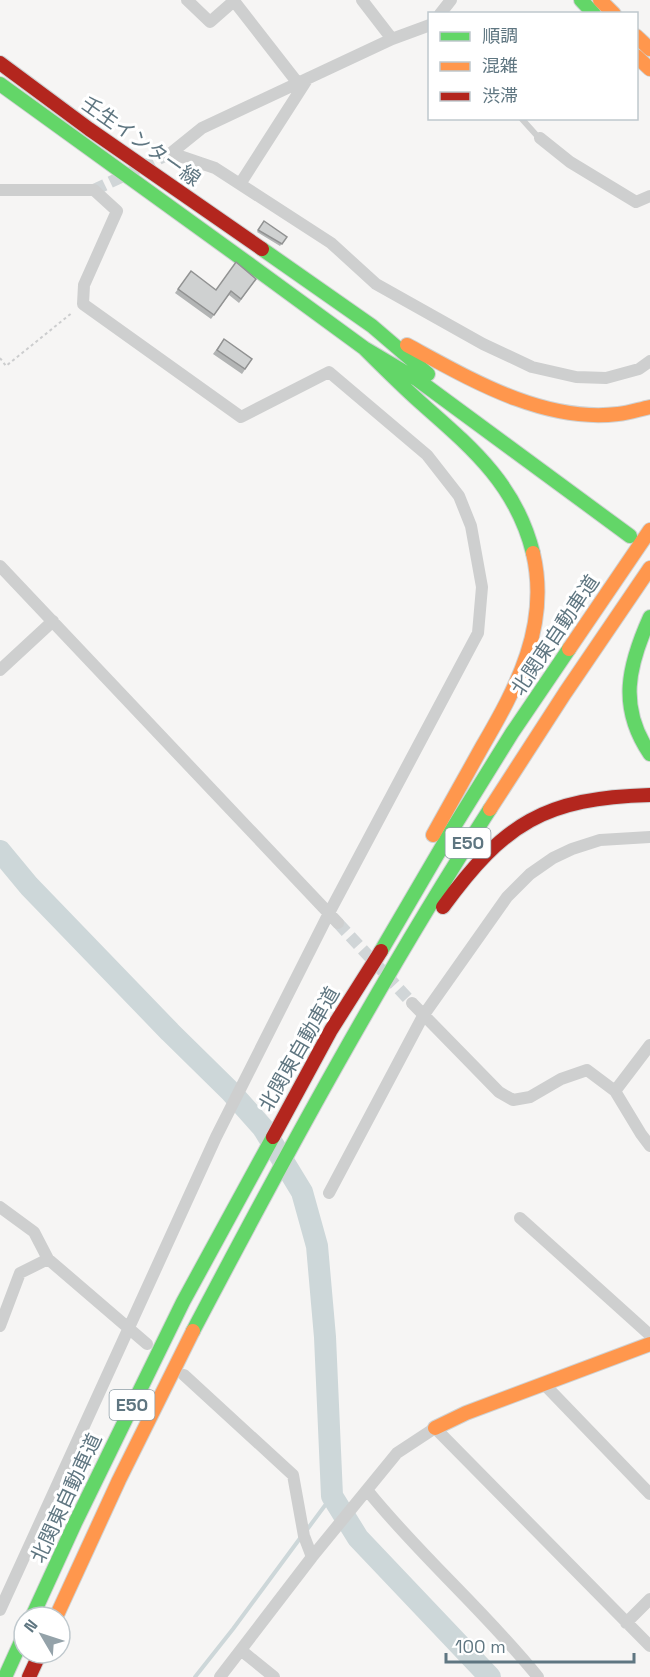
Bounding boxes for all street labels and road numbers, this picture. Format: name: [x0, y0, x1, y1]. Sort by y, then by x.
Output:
street label: 壬生インター線: [76, 90, 206, 192]
street label: 北関東自動車道: [505, 570, 605, 700]
road number: E50: [446, 828, 490, 858]
street label: 北関東自動車道: [253, 982, 345, 1116]
road number: E50: [110, 1390, 154, 1420]
street label: 北関東自動車道: [25, 1429, 107, 1567]

